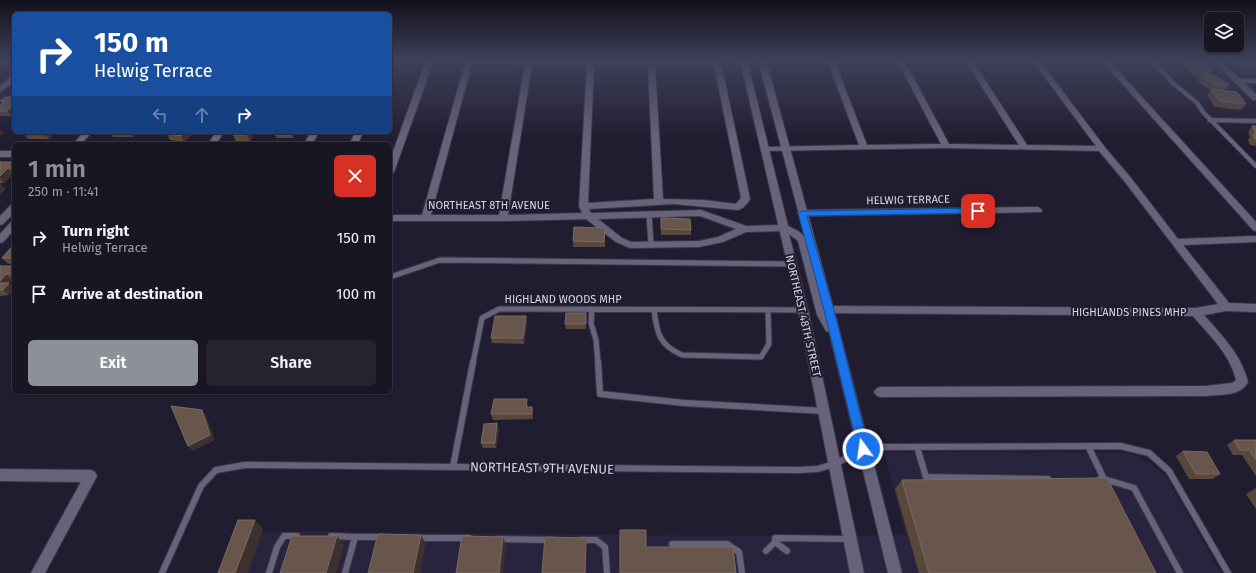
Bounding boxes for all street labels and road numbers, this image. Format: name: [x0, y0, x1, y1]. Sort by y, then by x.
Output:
street label: HELWIG TERRACE: [866, 193, 950, 207]
street label: NORTHEAST 8TH AVENUE: [428, 199, 550, 212]
street label: NORTHEAST 48TH STREET: [783, 254, 823, 378]
street label: HIGHLAND WOODS MHP: [504, 293, 622, 306]
street label: HIGHLANDS PINES MHP: [1072, 306, 1187, 319]
street label: NORTHEAST 9TH AVENUE: [470, 459, 614, 477]

